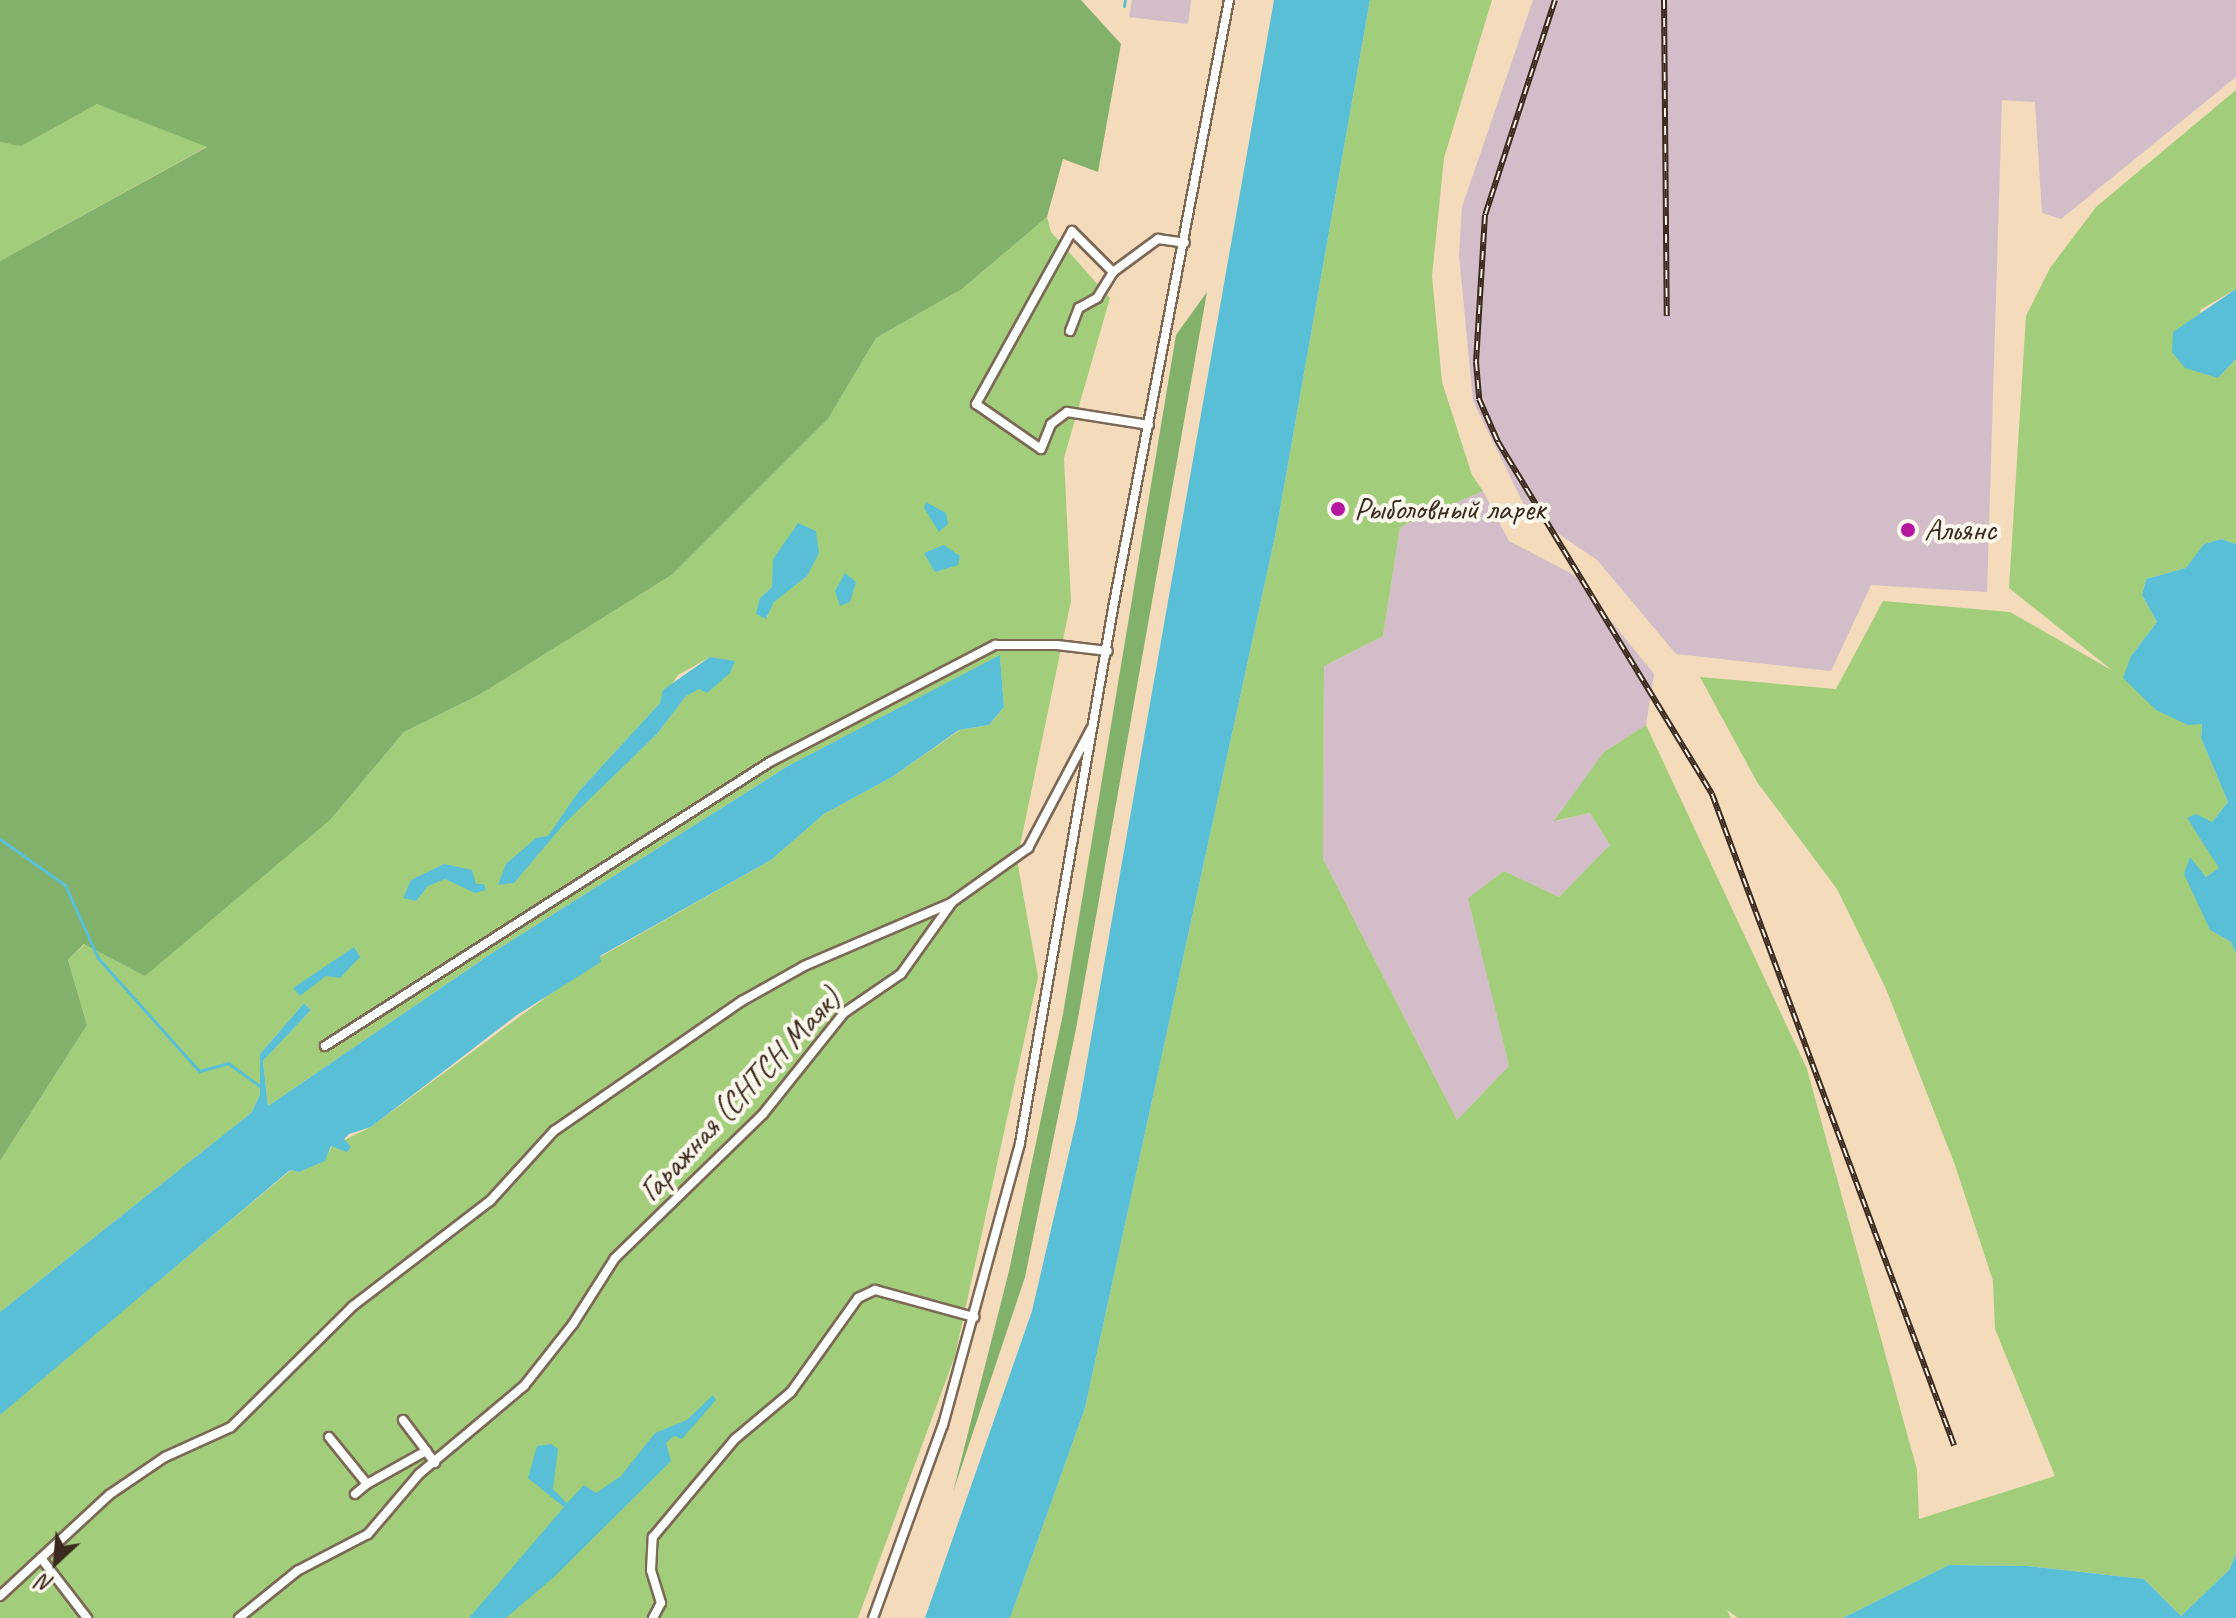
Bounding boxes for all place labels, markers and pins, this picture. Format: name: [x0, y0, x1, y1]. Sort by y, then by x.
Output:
place label: Рыболовный ларек: [1354, 490, 1545, 528]
marker: Рыболовный ларек: [1329, 500, 1347, 518]
place label: Альянс: [1924, 511, 1996, 549]
marker: Альянс: [1899, 521, 1917, 539]

